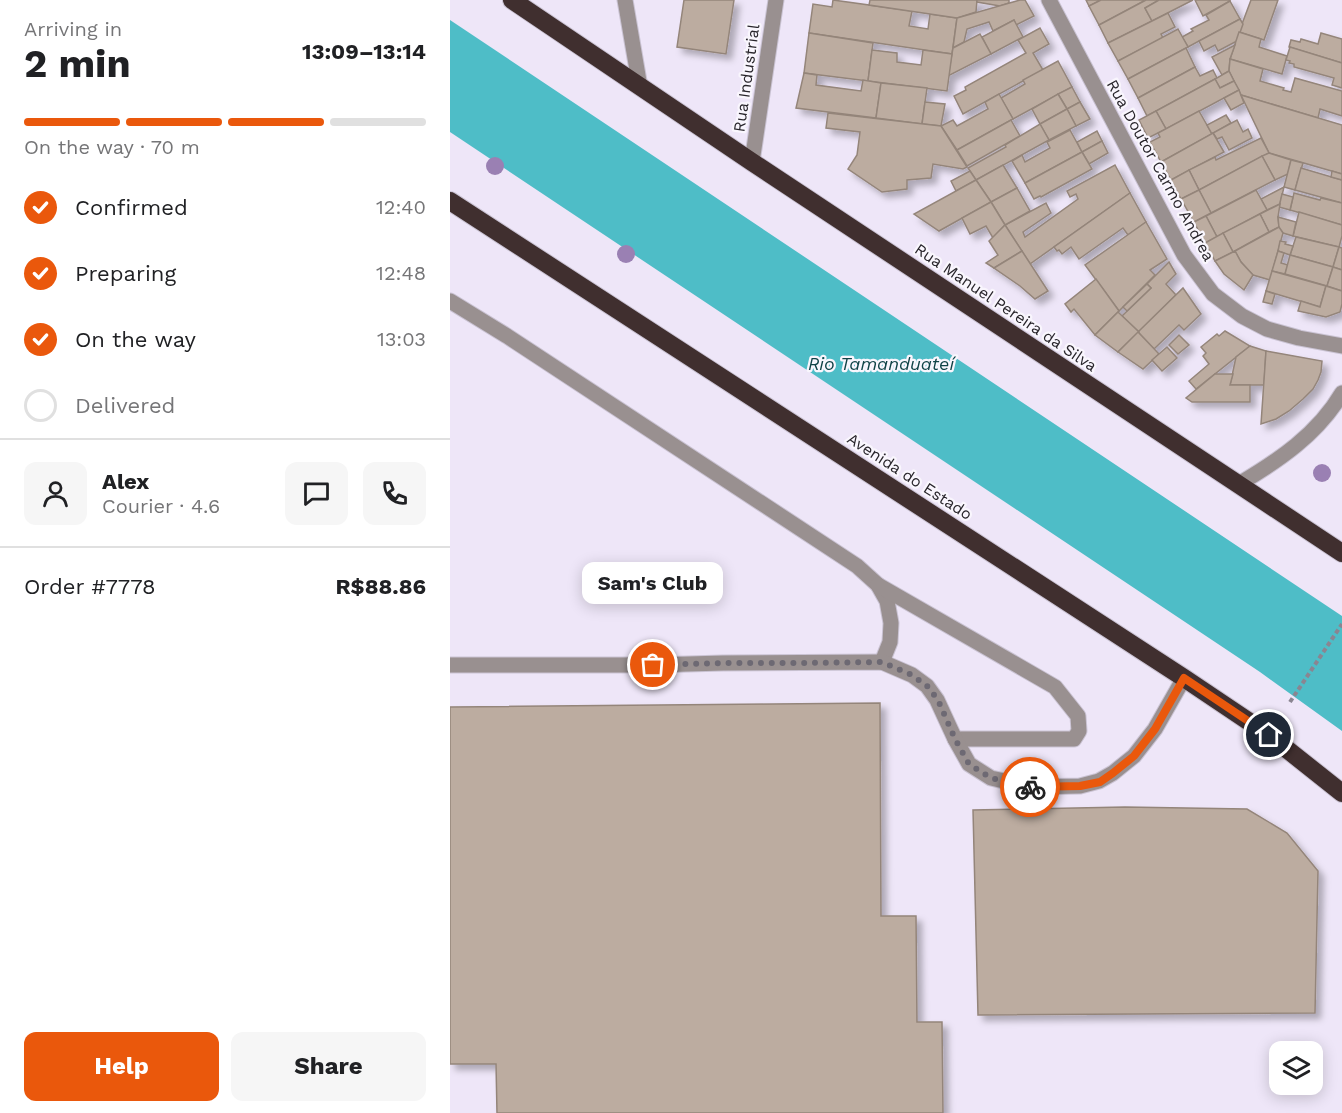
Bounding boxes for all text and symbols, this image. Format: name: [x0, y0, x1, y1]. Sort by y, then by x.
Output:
text: Arriving in: [24, 17, 122, 41]
street label: Rua Industrial: [730, 23, 763, 133]
text: 13:09–13:14: [302, 39, 426, 64]
text: 2 min: [24, 41, 131, 86]
street label: Rua Doutor Carmo Andrea: [1103, 76, 1218, 264]
text: On the way · 70 m: [24, 135, 200, 159]
icon: check: [24, 191, 57, 224]
text: Confirmed: [75, 195, 188, 220]
text: 12:40: [376, 195, 426, 219]
street label: Rua Manuel Pereira da Silva: [911, 239, 1100, 375]
icon: check: [24, 257, 57, 290]
text: Preparing: [75, 261, 176, 286]
text: 12:48: [376, 261, 426, 285]
icon: check: [24, 323, 57, 356]
text: On the way: [75, 327, 196, 352]
text: 13:03: [377, 327, 426, 351]
water label: Rio Tamanduateí: [808, 353, 956, 374]
text: Delivered: [75, 393, 175, 418]
street label: Avenida do Estado: [844, 429, 976, 524]
button: person: [24, 462, 87, 525]
button: chat: [285, 462, 348, 525]
button: phone: [363, 462, 426, 525]
text: Alex: [102, 469, 149, 494]
text: Courier · 4.6: [102, 494, 220, 518]
callout: Sam's Club: [582, 563, 724, 605]
text: Sam's Club: [598, 571, 707, 595]
text: Order #7778: [24, 574, 156, 599]
text: R$88.86: [335, 574, 426, 599]
pin: [627, 639, 678, 690]
icon: bag: [636, 648, 669, 681]
pin: [1243, 709, 1294, 760]
icon: home: [1252, 718, 1285, 751]
courier: [1000, 757, 1060, 817]
icon: bike: [1014, 771, 1047, 804]
button: Help: [24, 1032, 219, 1101]
button: Share: [231, 1032, 426, 1101]
map controls: [1269, 1041, 1323, 1095]
button: layers: [1269, 1041, 1323, 1095]

